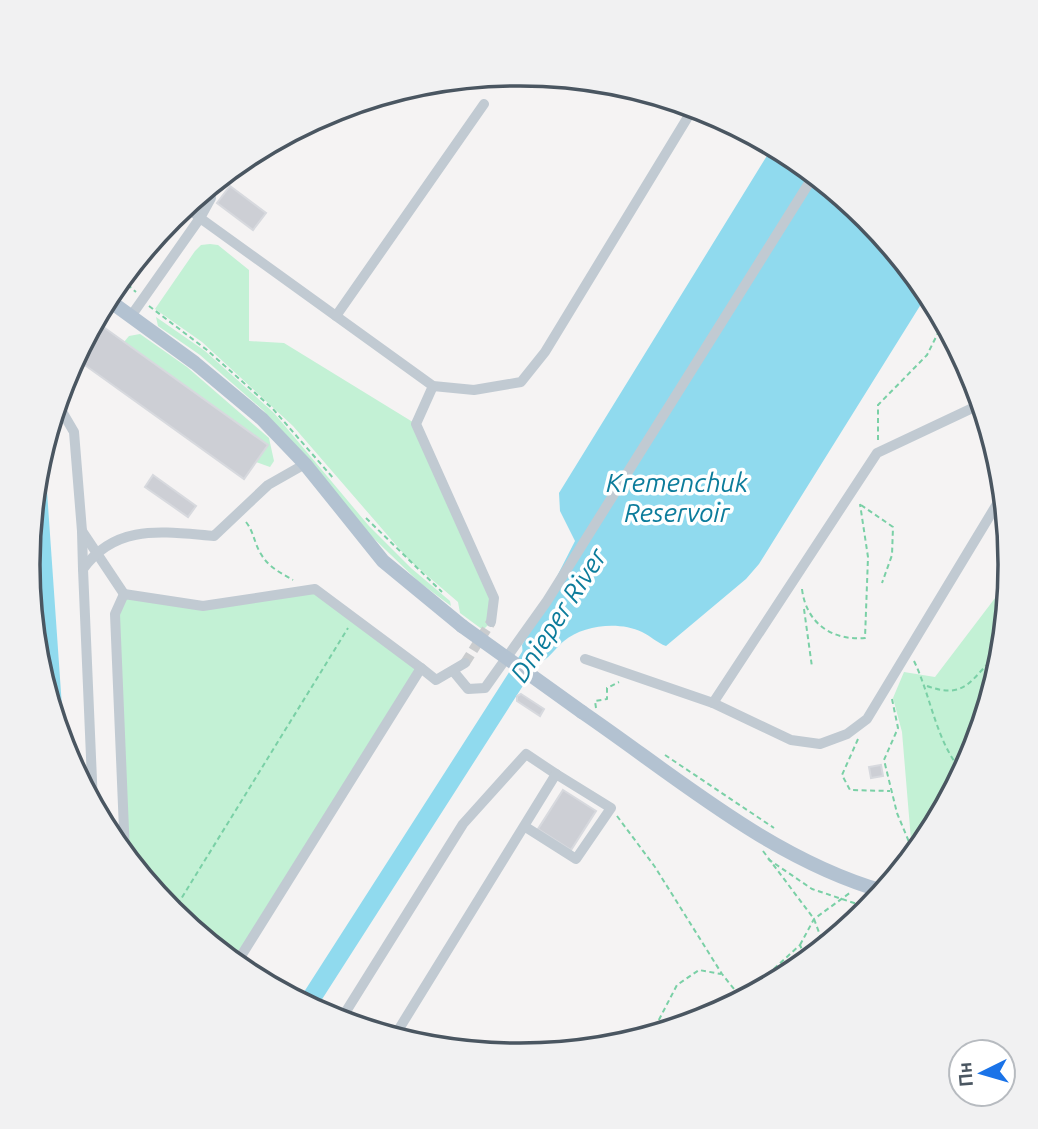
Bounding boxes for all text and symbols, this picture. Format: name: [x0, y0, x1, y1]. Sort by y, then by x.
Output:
water label: Kremenchuk Reservoir: [606, 468, 749, 527]
water label: Dnieper River: [504, 542, 612, 687]
north arrow: [947, 1038, 1017, 1108]
text: Пн: [953, 1061, 977, 1088]

